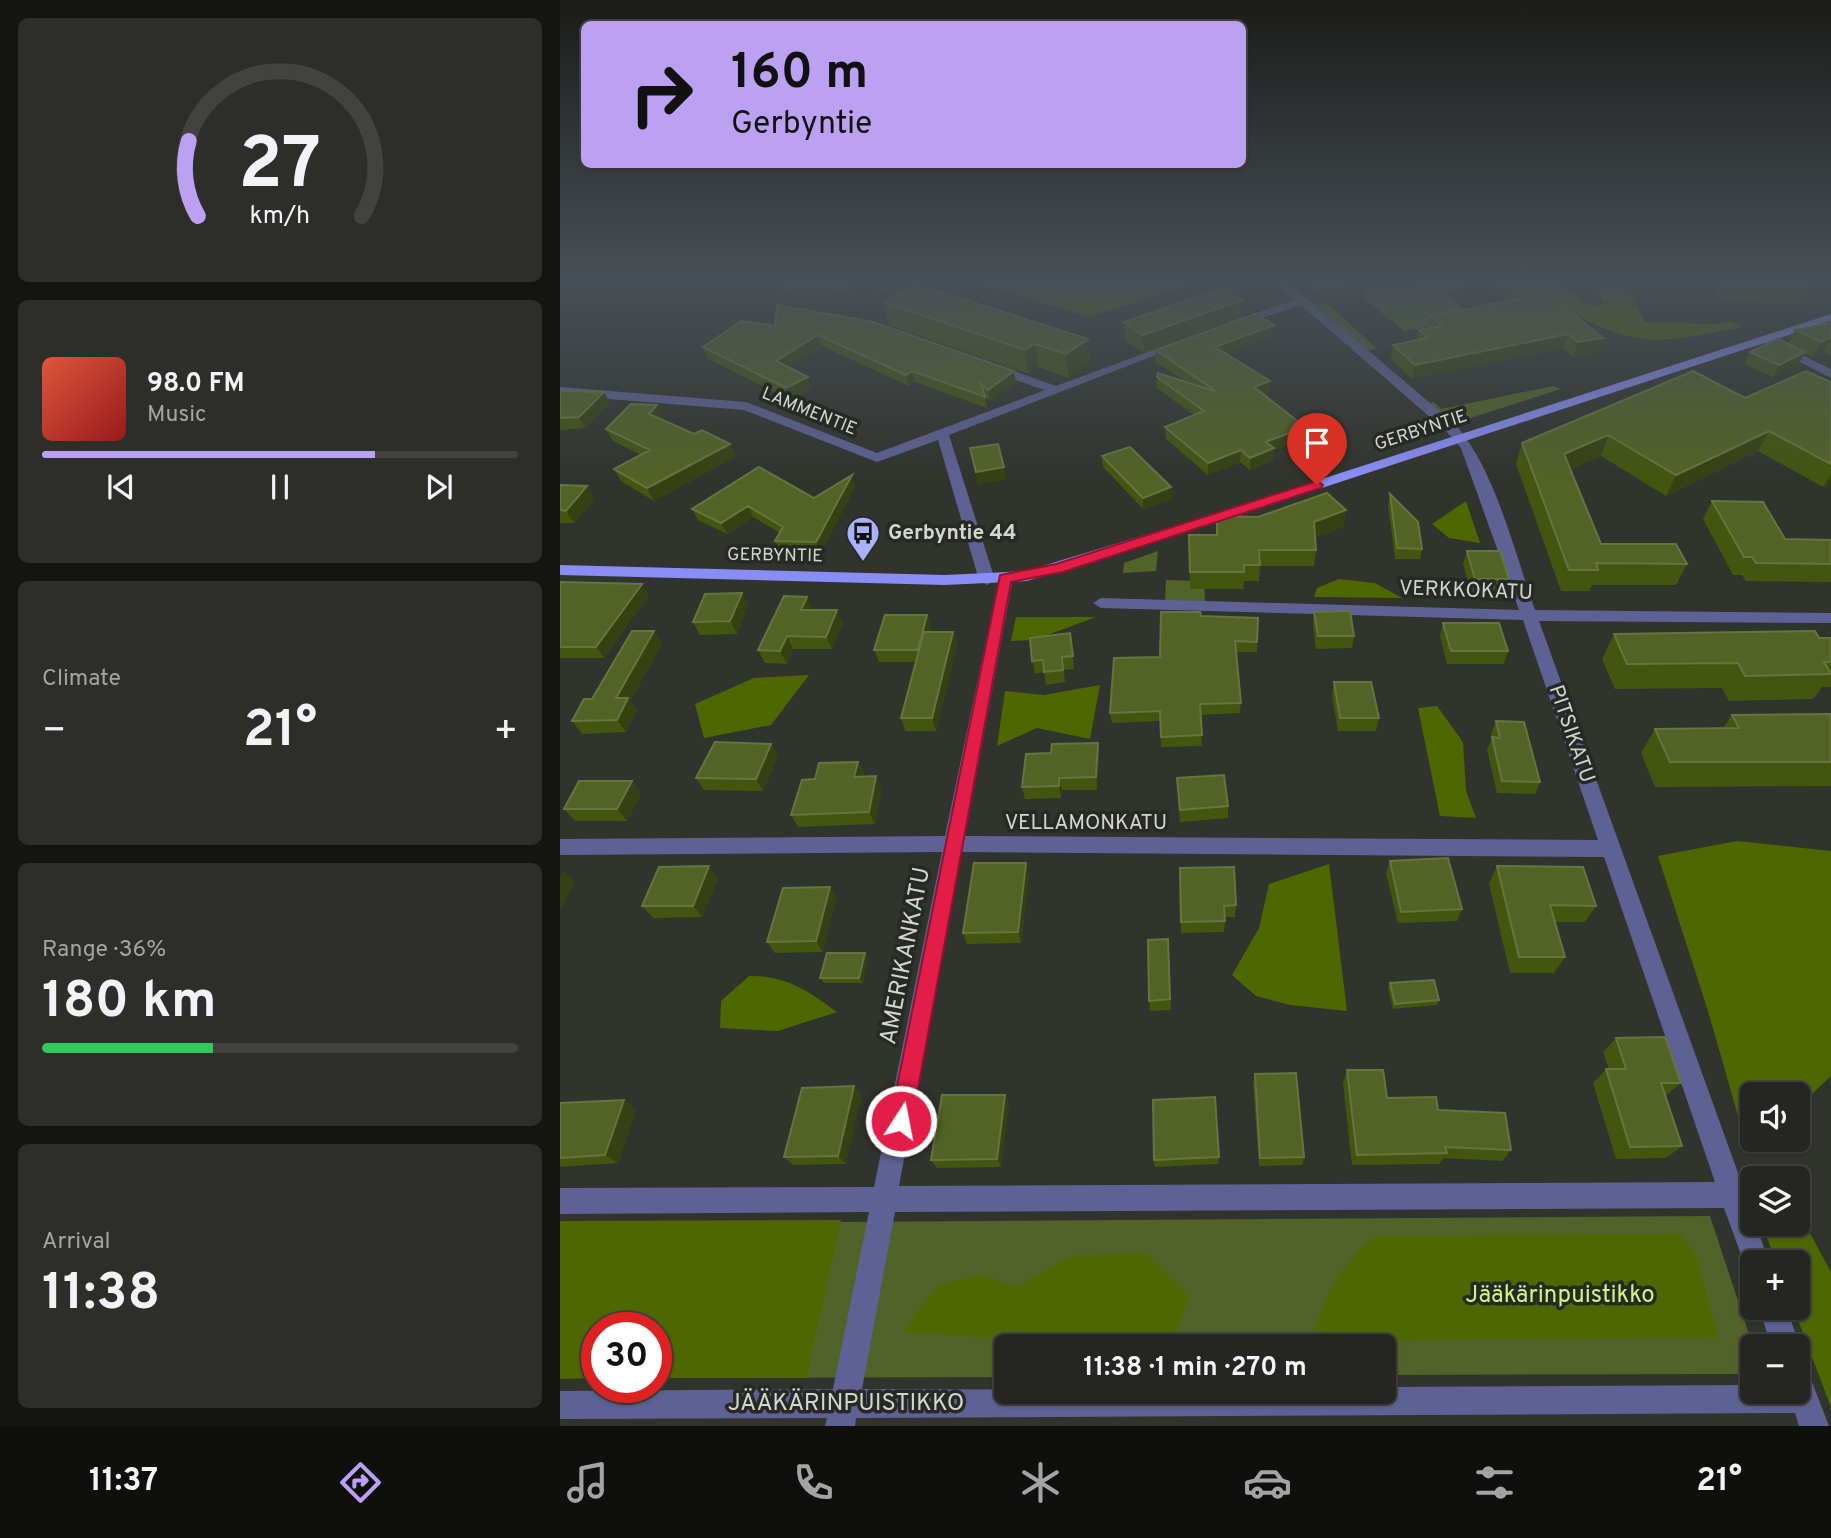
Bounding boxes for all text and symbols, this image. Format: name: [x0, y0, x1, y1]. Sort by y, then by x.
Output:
text: 160 m: [731, 44, 868, 106]
icon: right: [616, 49, 707, 140]
text: Gerbyntie: [731, 105, 872, 145]
text: 27: [239, 122, 321, 214]
text: km/h: [250, 201, 310, 233]
text: 98.0 FM: [147, 368, 245, 401]
street label: LAMMENTIE: [758, 382, 860, 442]
text: Music: [147, 401, 207, 430]
street label: GERBYNTIE: [1372, 405, 1470, 457]
pin: [1287, 413, 1347, 485]
icon: arrive: [1298, 424, 1336, 462]
icon: previous: [102, 468, 140, 506]
icon: pause: [261, 468, 299, 506]
icon: next: [420, 468, 458, 506]
bus stop icon: Gerbyntie 44: [844, 514, 882, 563]
place label: Gerbyntie 44: [888, 520, 1016, 547]
street label: GERBYNTIE: [727, 544, 823, 568]
street label: VERKKOKATU: [1399, 575, 1533, 607]
text: Climate: [42, 665, 121, 694]
street label: PITSIKATU: [1542, 681, 1600, 787]
text: 21°: [243, 699, 317, 765]
text: −: [42, 708, 67, 757]
text: +: [493, 708, 518, 757]
street label: VELLAMONKATU: [1005, 810, 1167, 837]
street label: AMERIKANKATU: [874, 865, 938, 1047]
text: Range · 36%: [42, 936, 166, 965]
text: 180 km: [42, 970, 217, 1036]
map controls: [1740, 1082, 1810, 1404]
button: sound: [1740, 1082, 1810, 1152]
position arrow: [864, 1084, 938, 1158]
button: layers: [1740, 1166, 1810, 1236]
text: Arrival: [42, 1228, 111, 1257]
button: +: [1740, 1250, 1810, 1320]
text: 11:38: [42, 1262, 160, 1328]
park label: Jääkärinpuistikko: [1465, 1281, 1655, 1311]
speed limit sign: 30: [581, 1312, 672, 1403]
button: −: [1740, 1334, 1810, 1404]
text: 11:38 · 1 min · 270 m: [1083, 1352, 1307, 1385]
street label: JÄÄKÄRINPUISTIKKO: [728, 1388, 964, 1419]
icon: directions: [336, 1458, 385, 1507]
icon: music: [563, 1458, 612, 1507]
icon: phone: [789, 1458, 838, 1507]
icon: climate: [1016, 1458, 1065, 1507]
icon: car: [1243, 1458, 1292, 1507]
icon: filters: [1470, 1458, 1519, 1507]
text: 11:37: [89, 1462, 158, 1502]
text: 21°: [1696, 1462, 1742, 1502]

